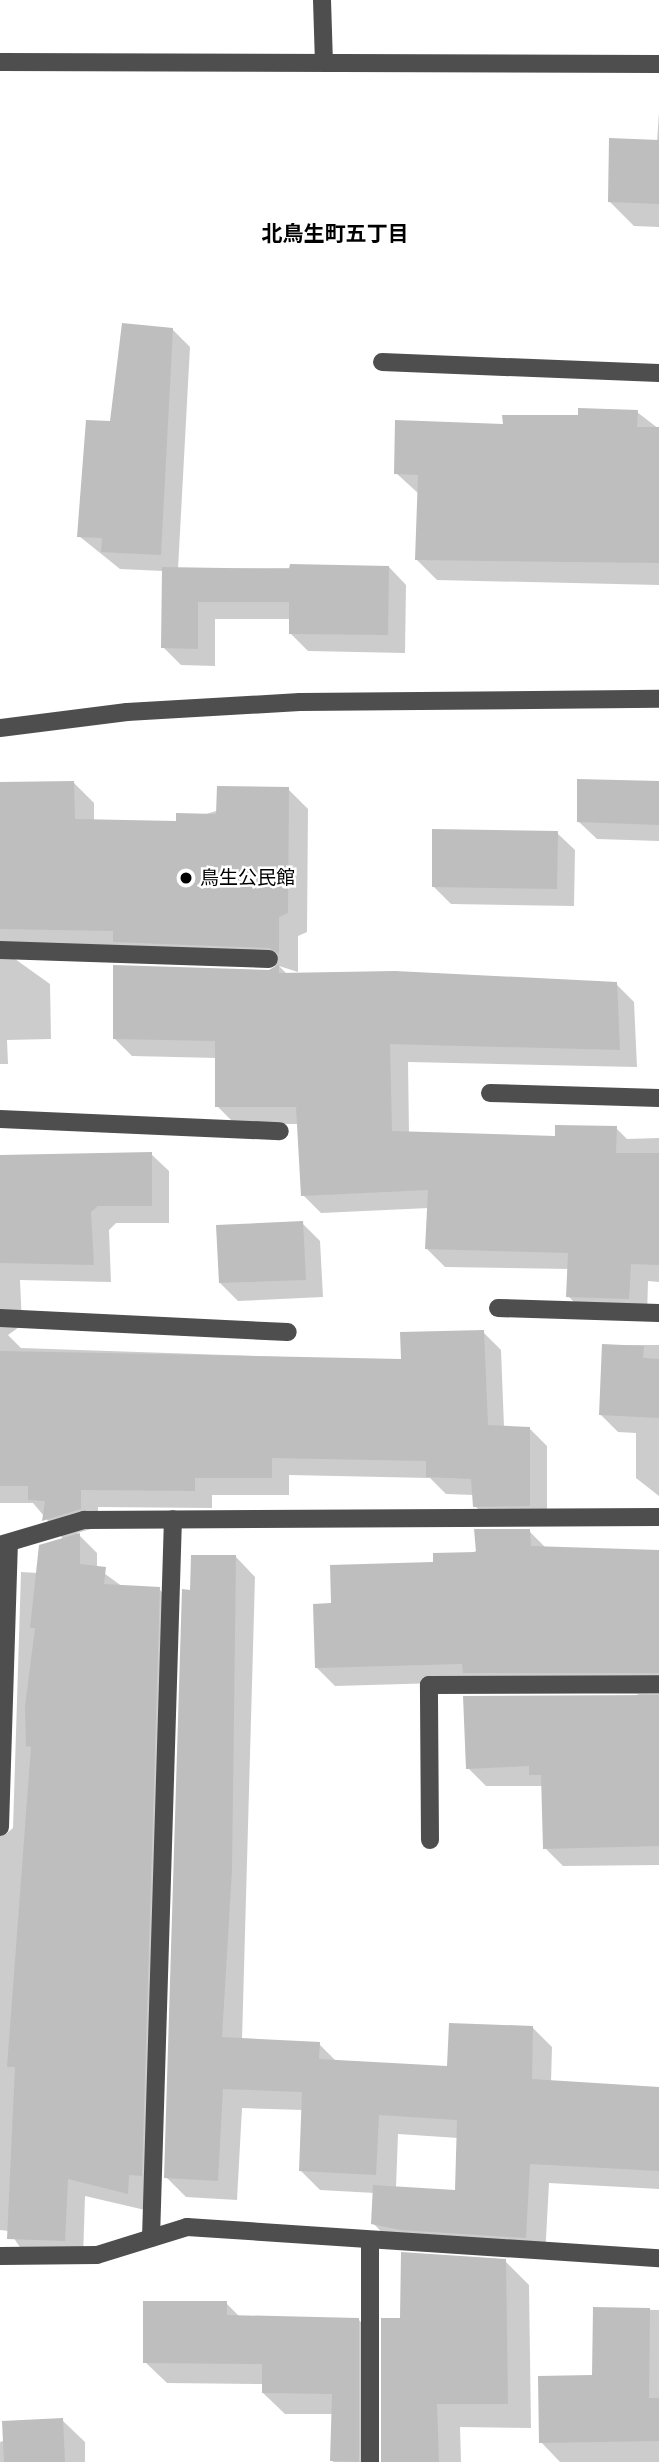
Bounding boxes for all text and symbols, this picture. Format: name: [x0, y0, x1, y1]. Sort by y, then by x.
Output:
district label: 北鳥生町五丁目: [262, 221, 408, 247]
place label: 鳥生公民館: [200, 867, 295, 889]
marker: 鳥生公民館: [178, 870, 194, 886]

